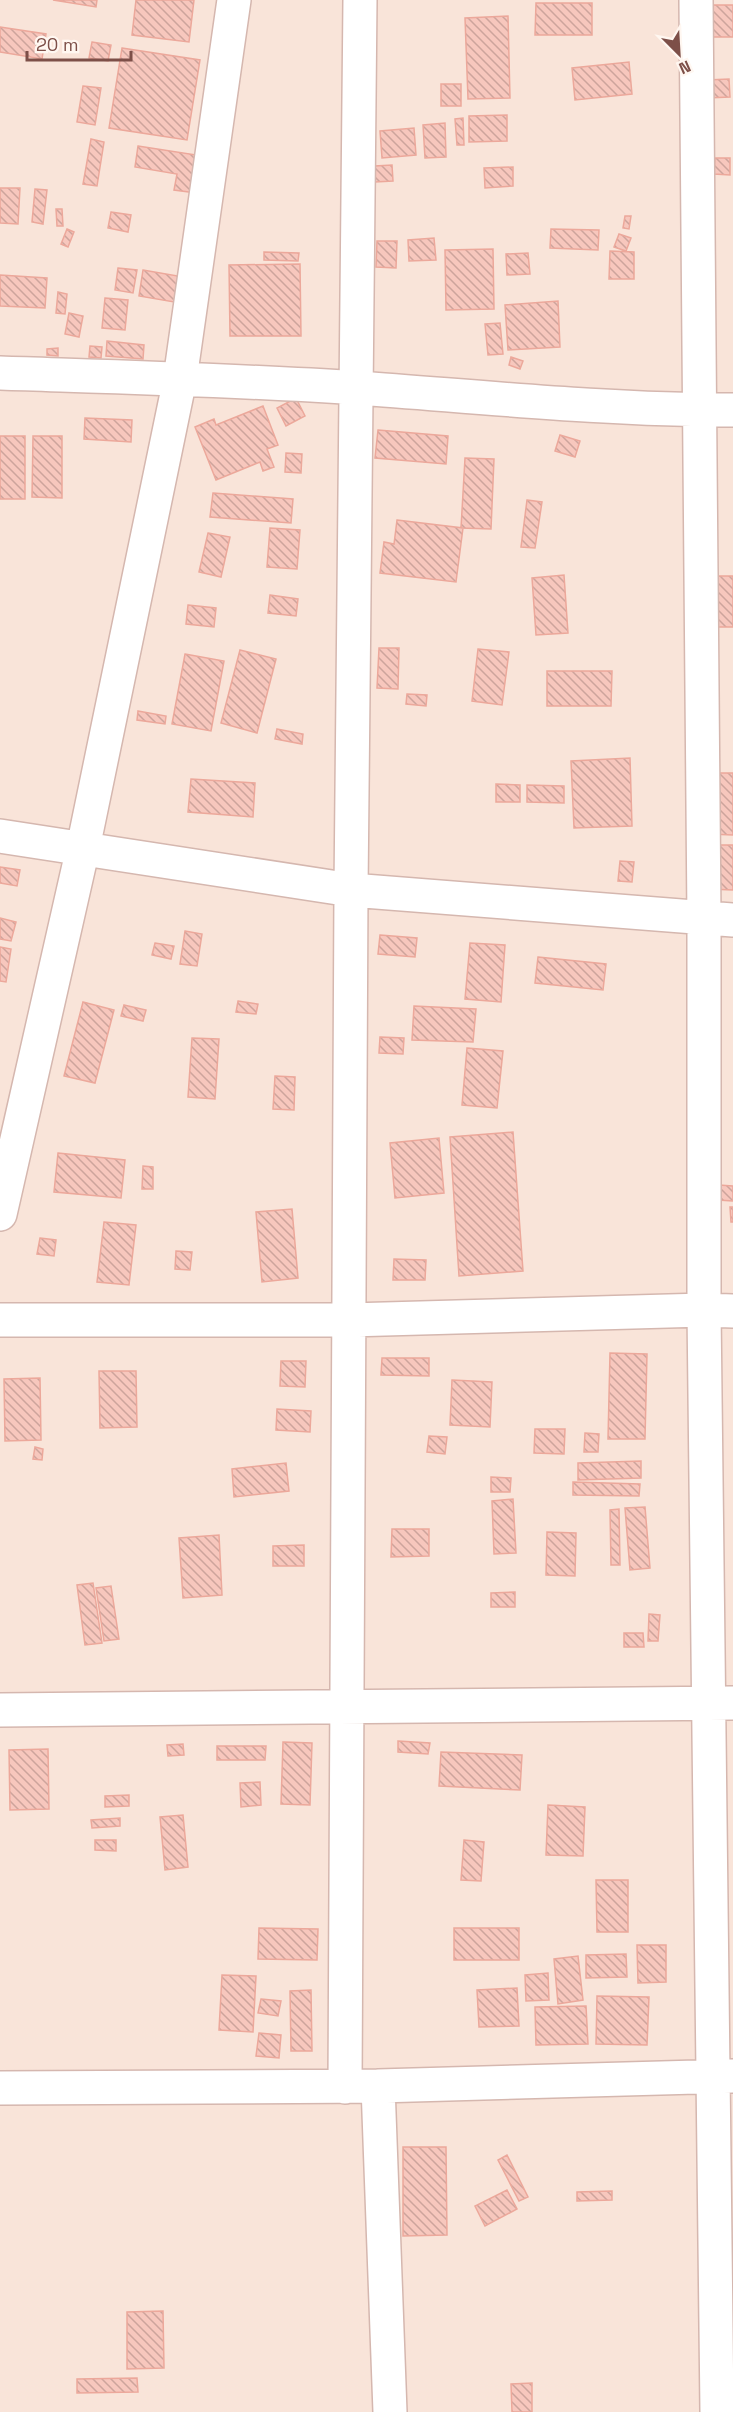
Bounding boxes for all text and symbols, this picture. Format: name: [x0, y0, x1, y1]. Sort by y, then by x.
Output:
scale bar: [27, 24, 130, 62]
north arrow: [649, 24, 709, 84]
text: 20 m: [36, 33, 79, 56]
text: N: [676, 55, 694, 79]

